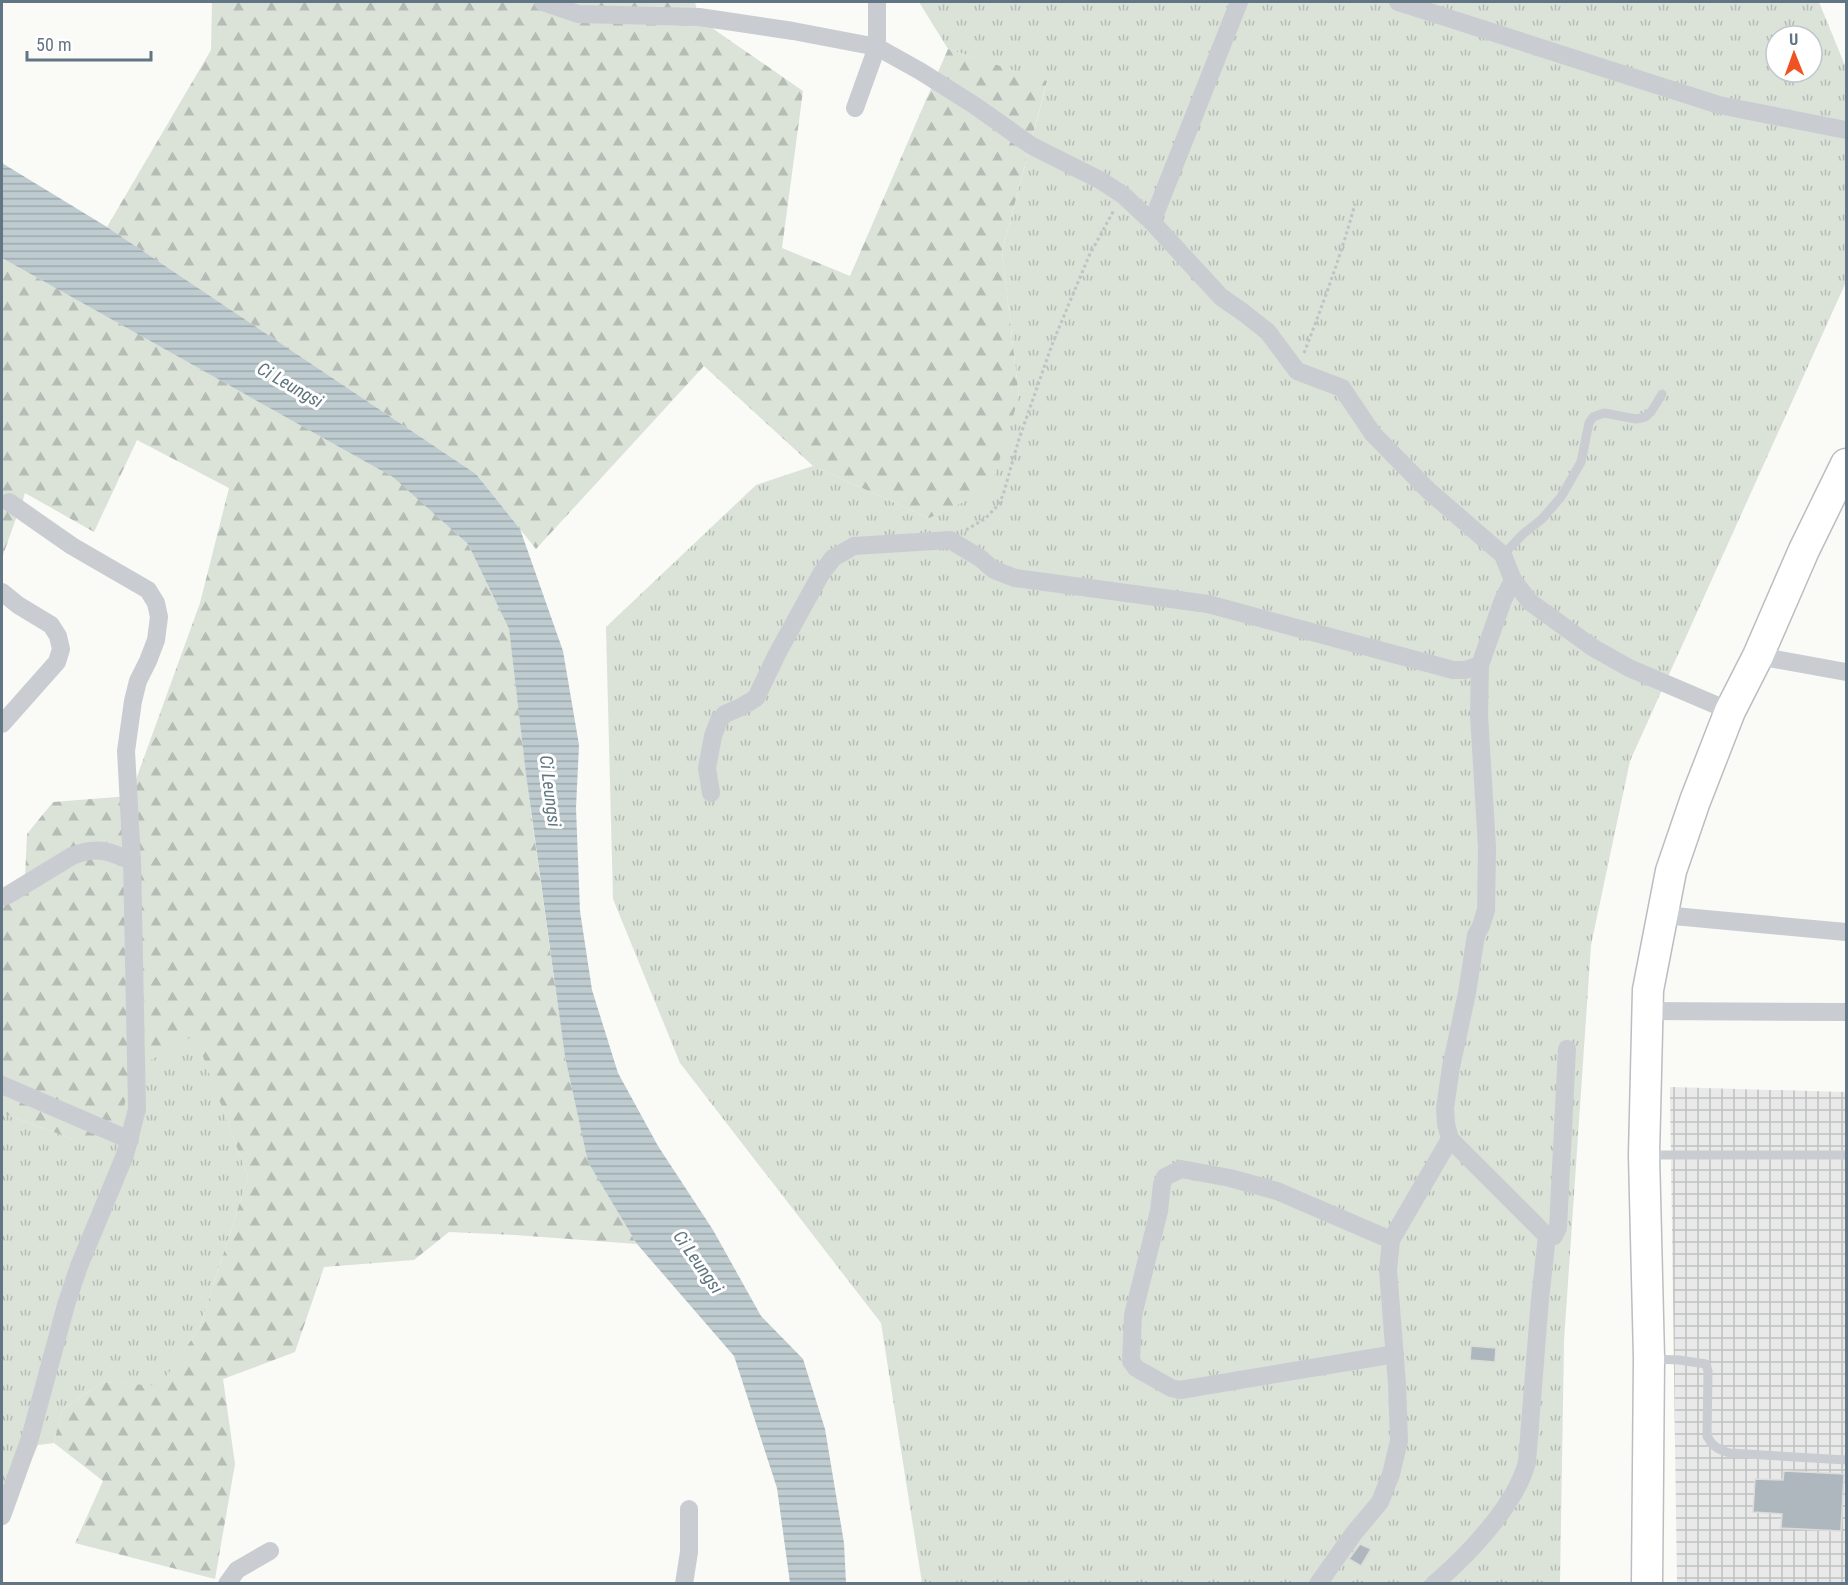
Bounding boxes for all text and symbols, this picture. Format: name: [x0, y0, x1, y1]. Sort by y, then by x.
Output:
scale bar: [27, 24, 152, 62]
north arrow: [1764, 24, 1824, 84]
text: U: [1789, 30, 1798, 49]
text: 50 m: [36, 34, 71, 55]
water label: Ci Leungsi: [254, 357, 328, 412]
water label: Ci Leungsi: [536, 754, 565, 829]
water label: Ci Leungsi: [669, 1226, 728, 1298]

